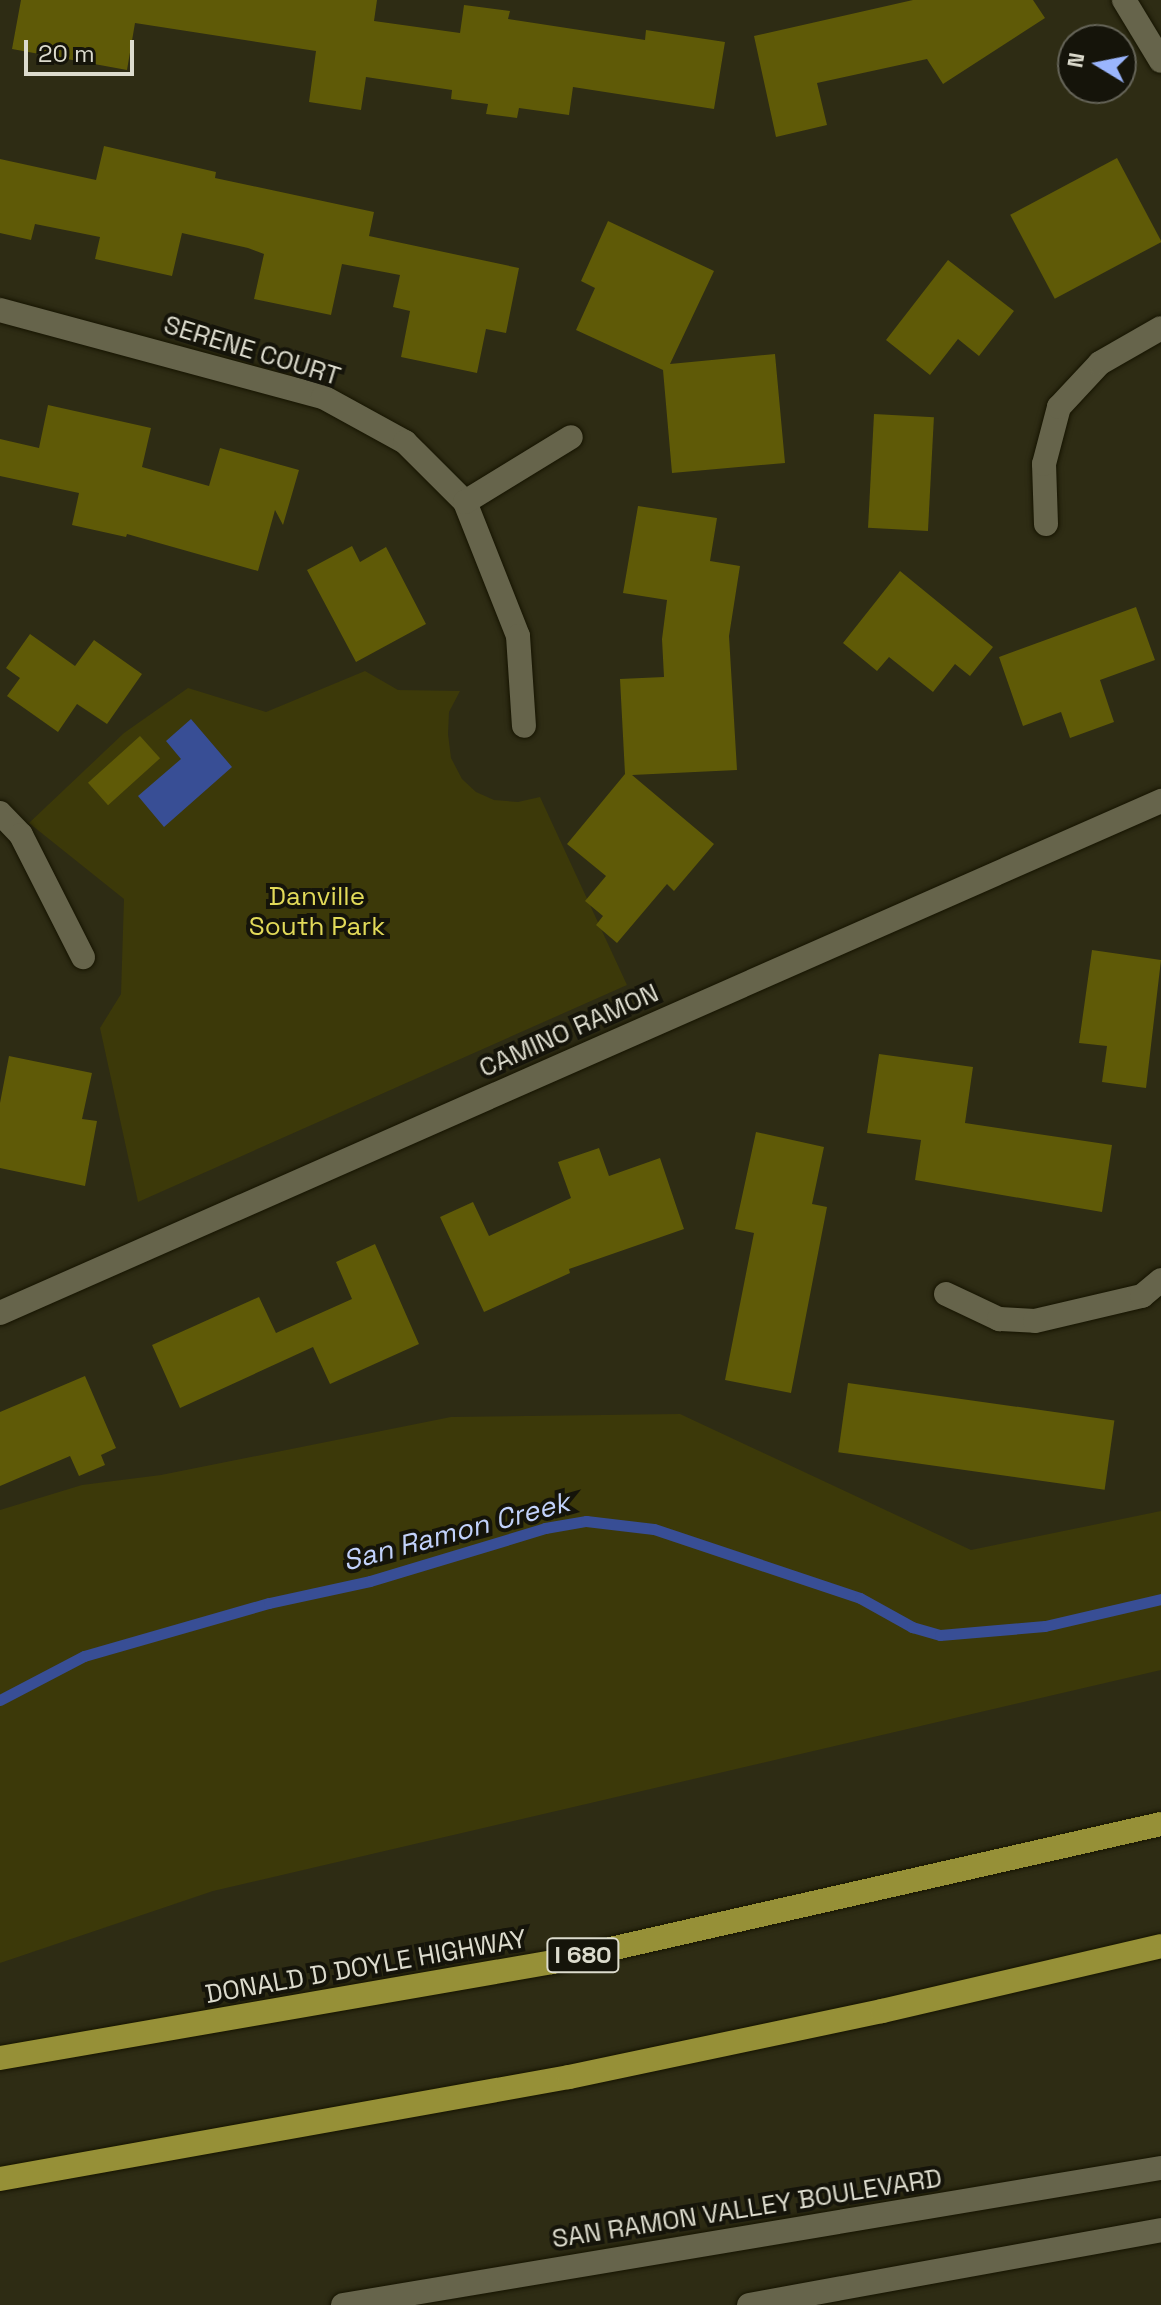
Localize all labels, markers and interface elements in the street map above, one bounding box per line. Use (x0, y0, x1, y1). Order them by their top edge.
scale bar (28, 24, 138, 74)
north arrow (1057, 24, 1137, 104)
text: 20 m (38, 38, 95, 69)
text: N (1060, 50, 1090, 70)
street label: SERENE COURT (160, 309, 344, 393)
park label: Danville South Park (249, 881, 385, 942)
street label: CAMINO RAMON (474, 977, 664, 1085)
water label: San Ramon Creek (339, 1485, 573, 1577)
street label: DONALD D DOYLE HIGHWAY (203, 1923, 529, 2011)
road number: I 680 (545, 1935, 621, 1975)
street label: SAN RAMON VALLEY BOULEVARD (550, 2163, 944, 2255)

